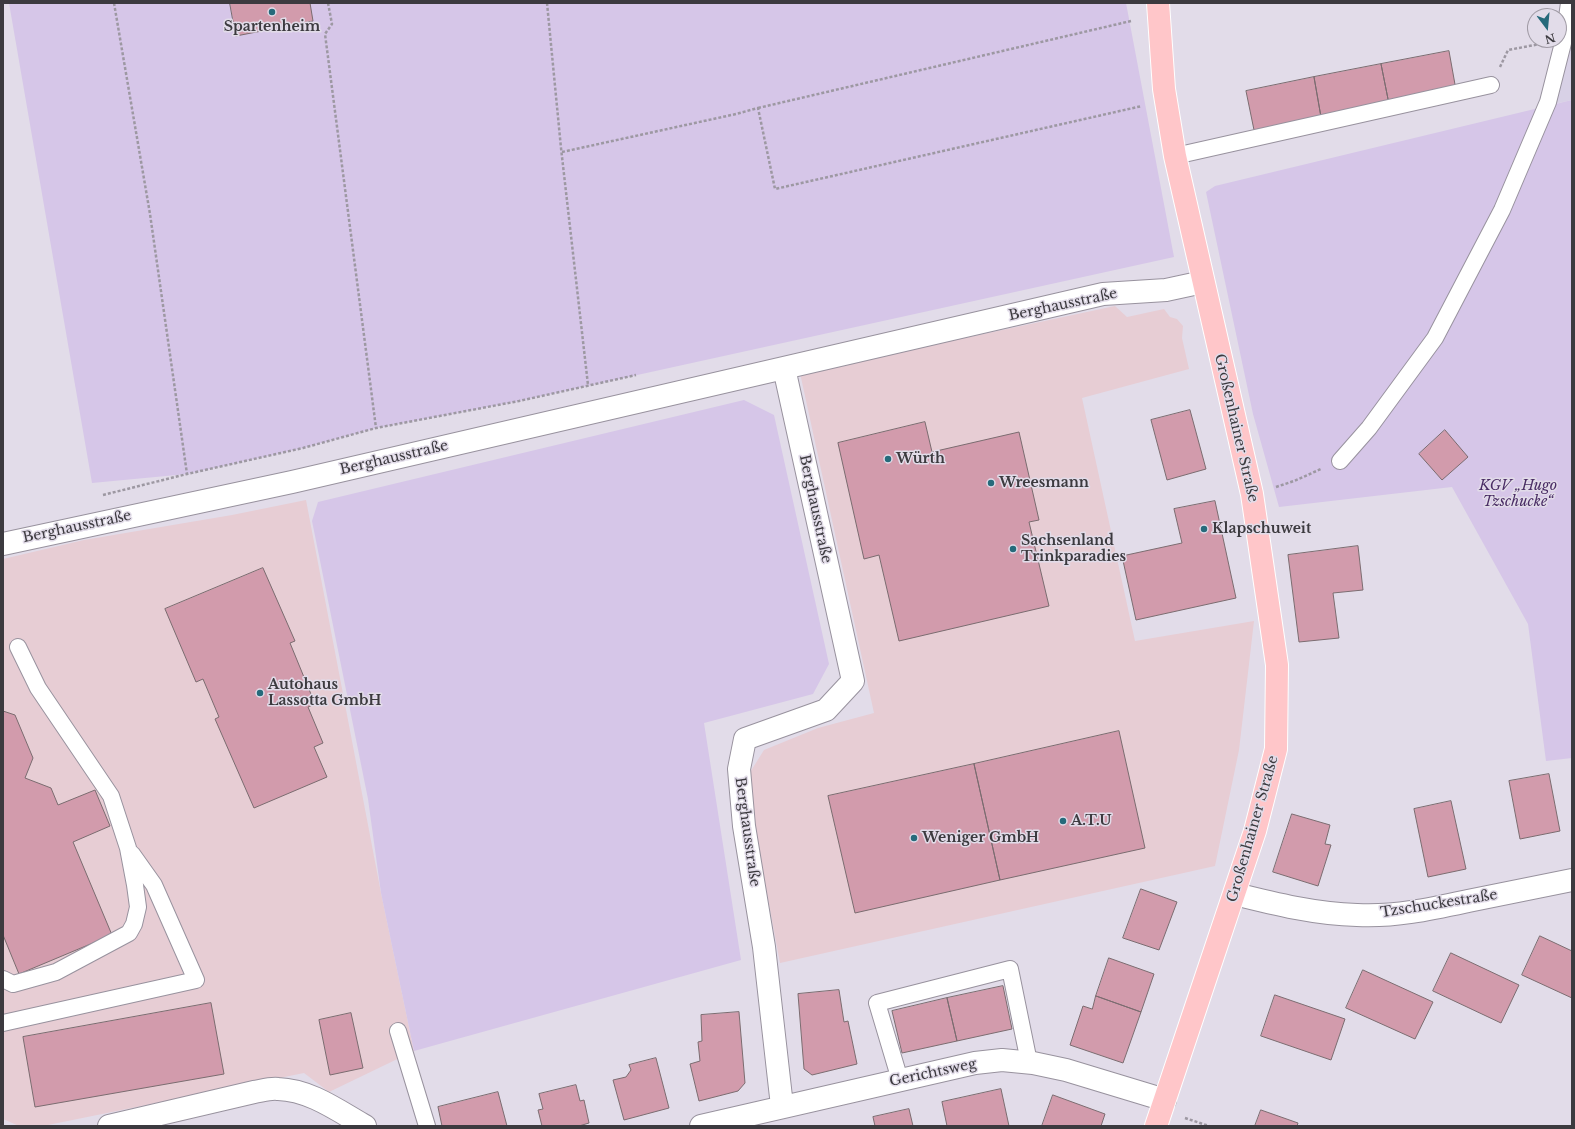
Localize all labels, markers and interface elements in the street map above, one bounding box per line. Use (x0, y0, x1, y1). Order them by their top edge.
marker: Spartenheim (267, 7, 277, 17)
north arrow (1527, 8, 1567, 48)
place label: Spartenheim (224, 19, 320, 35)
text: N (1543, 30, 1557, 47)
street label: Berghausstraße (1007, 285, 1119, 325)
street label: Großenhainer Straße (1211, 352, 1261, 504)
street label: Berghausstraße (338, 437, 450, 479)
place label: Würth (896, 451, 945, 467)
street label: Berghausstraße (795, 453, 835, 565)
marker: Würth (883, 454, 893, 464)
place label: Wreesmann (999, 475, 1089, 491)
marker: Wreesmann (986, 478, 996, 488)
park label: KGV „Hugo Tzschucke“ (1479, 478, 1557, 510)
street label: Berghausstraße (21, 507, 133, 547)
place label: Klapschuweit (1212, 521, 1311, 537)
marker: Klapschuweit (1199, 524, 1209, 534)
place label: Sachsenland Trinkparadies (1021, 533, 1126, 566)
marker: Sachsenland Trinkparadies (1008, 544, 1018, 554)
place label: Autohaus Lassotta GmbH (268, 677, 381, 710)
marker: Autohaus Lassotta GmbH (255, 688, 265, 698)
street label: Großenhainer Straße (1224, 754, 1282, 904)
street label: Berghausstraße (731, 776, 763, 888)
place label: A.T.U (1071, 813, 1111, 829)
marker: A.T.U (1058, 816, 1068, 826)
place label: Weniger GmbH (922, 830, 1039, 846)
marker: Weniger GmbH (909, 833, 919, 843)
street label: Tzschuckestraße (1379, 886, 1499, 922)
street label: Gerichtsweg (888, 1056, 978, 1090)

